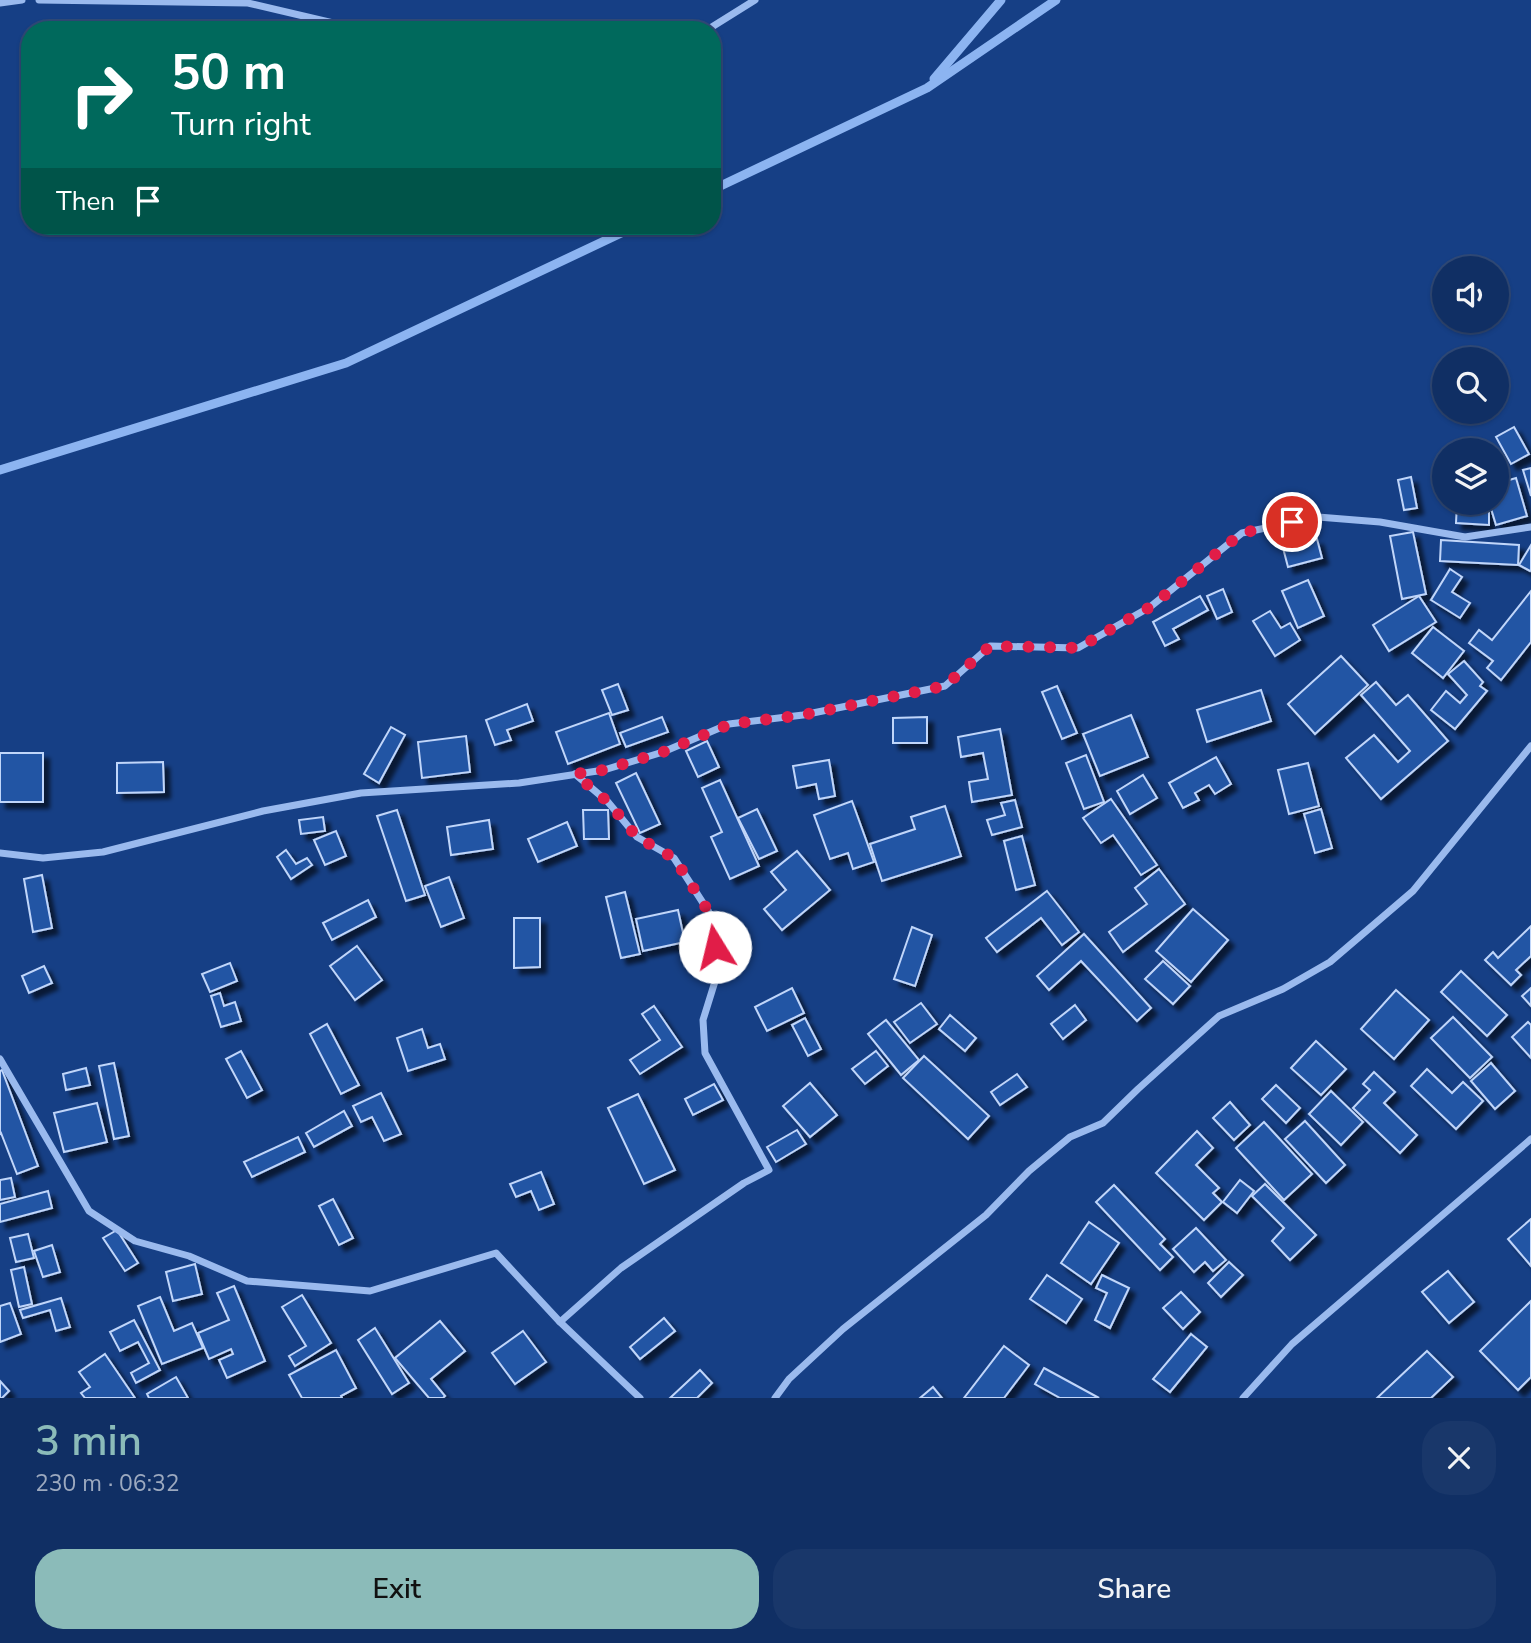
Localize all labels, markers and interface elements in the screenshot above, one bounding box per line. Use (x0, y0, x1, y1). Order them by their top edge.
text: 50 m (171, 39, 286, 106)
icon: right (56, 49, 147, 140)
text: Turn right (171, 103, 311, 146)
icon: arrive (129, 182, 167, 220)
text: Then (56, 184, 115, 219)
map controls (1432, 256, 1509, 515)
button: sound (1432, 256, 1509, 333)
button: search (1432, 347, 1509, 424)
button: layers (1432, 438, 1509, 515)
pin (1262, 492, 1322, 552)
icon: arrive (1273, 503, 1311, 541)
position arrow (678, 910, 752, 984)
text: 3 min (35, 1413, 142, 1470)
button: close (1422, 1421, 1496, 1495)
text: 230 m · 06:32 (35, 1468, 180, 1499)
button: Exit (35, 1549, 759, 1629)
button: Share (773, 1549, 1496, 1629)

